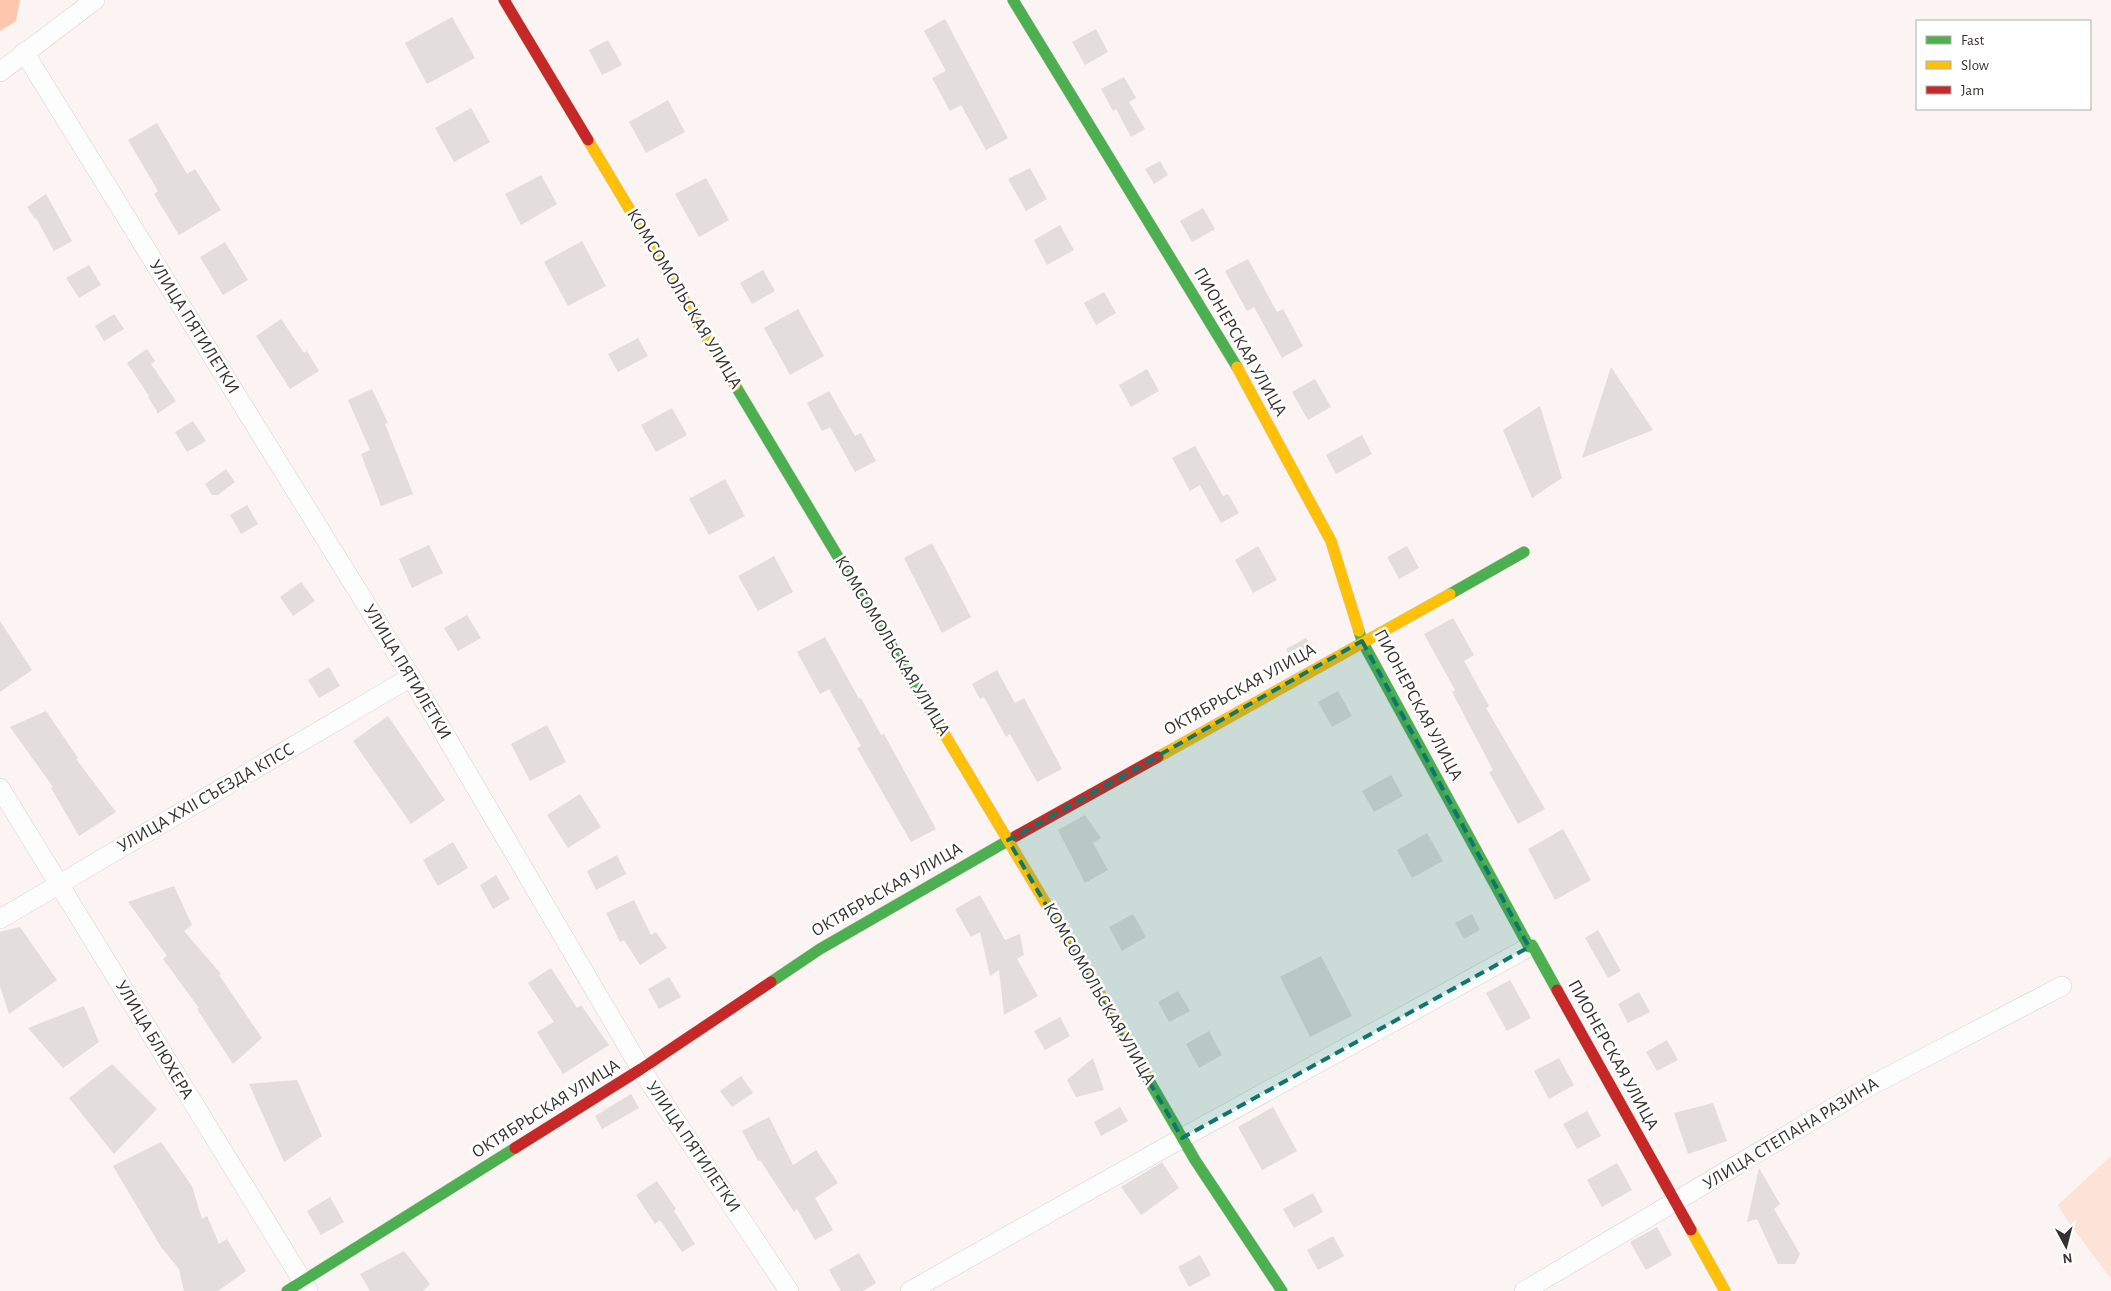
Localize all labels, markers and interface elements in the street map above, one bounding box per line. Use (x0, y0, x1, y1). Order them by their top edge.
legend (1916, 20, 2091, 110)
text: Fast (1961, 33, 1985, 48)
text: Slow (1961, 58, 1989, 73)
text: Jam (1961, 83, 1984, 98)
street label: КОМСОМОЛЬСКАЯ УЛИЦА (623, 206, 745, 392)
street label: УЛИЦА ПЯТИЛЕТКИ (146, 257, 242, 397)
street label: ПИОНЕРСКАЯ УЛИЦА (1190, 264, 1290, 420)
street label: КОМСОМОЛЬСКАЯ УЛИЦА (831, 553, 953, 739)
street label: УЛИЦА ПЯТИЛЕТКИ (360, 601, 454, 743)
street label: ПИОНЕРСКАЯ УЛИЦА (1370, 626, 1466, 784)
street label: ОКТЯБРЬСКАЯ УЛИЦА (1161, 641, 1319, 739)
street label: УЛИЦА XXII СЪЕЗДА КПСС (115, 740, 297, 856)
street label: ОКТЯБРЬСКАЯ УЛИЦА (809, 839, 966, 940)
street label: КОМСОМОЛЬСКАЯ УЛИЦА (1040, 900, 1159, 1088)
street label: ПИОНЕРСКАЯ УЛИЦА (1564, 977, 1662, 1133)
street label: УЛИЦА БЛЮХЕРА (112, 978, 197, 1103)
street label: ОКТЯБРЬСКАЯ УЛИЦА (469, 1056, 624, 1162)
street label: УЛИЦА СТЕПАНА РАЗИНА (1700, 1074, 1882, 1193)
street label: УЛИЦА ПЯТИЛЕТКИ (642, 1078, 744, 1216)
north arrow (2041, 1221, 2091, 1271)
text: N (2062, 1250, 2073, 1265)

